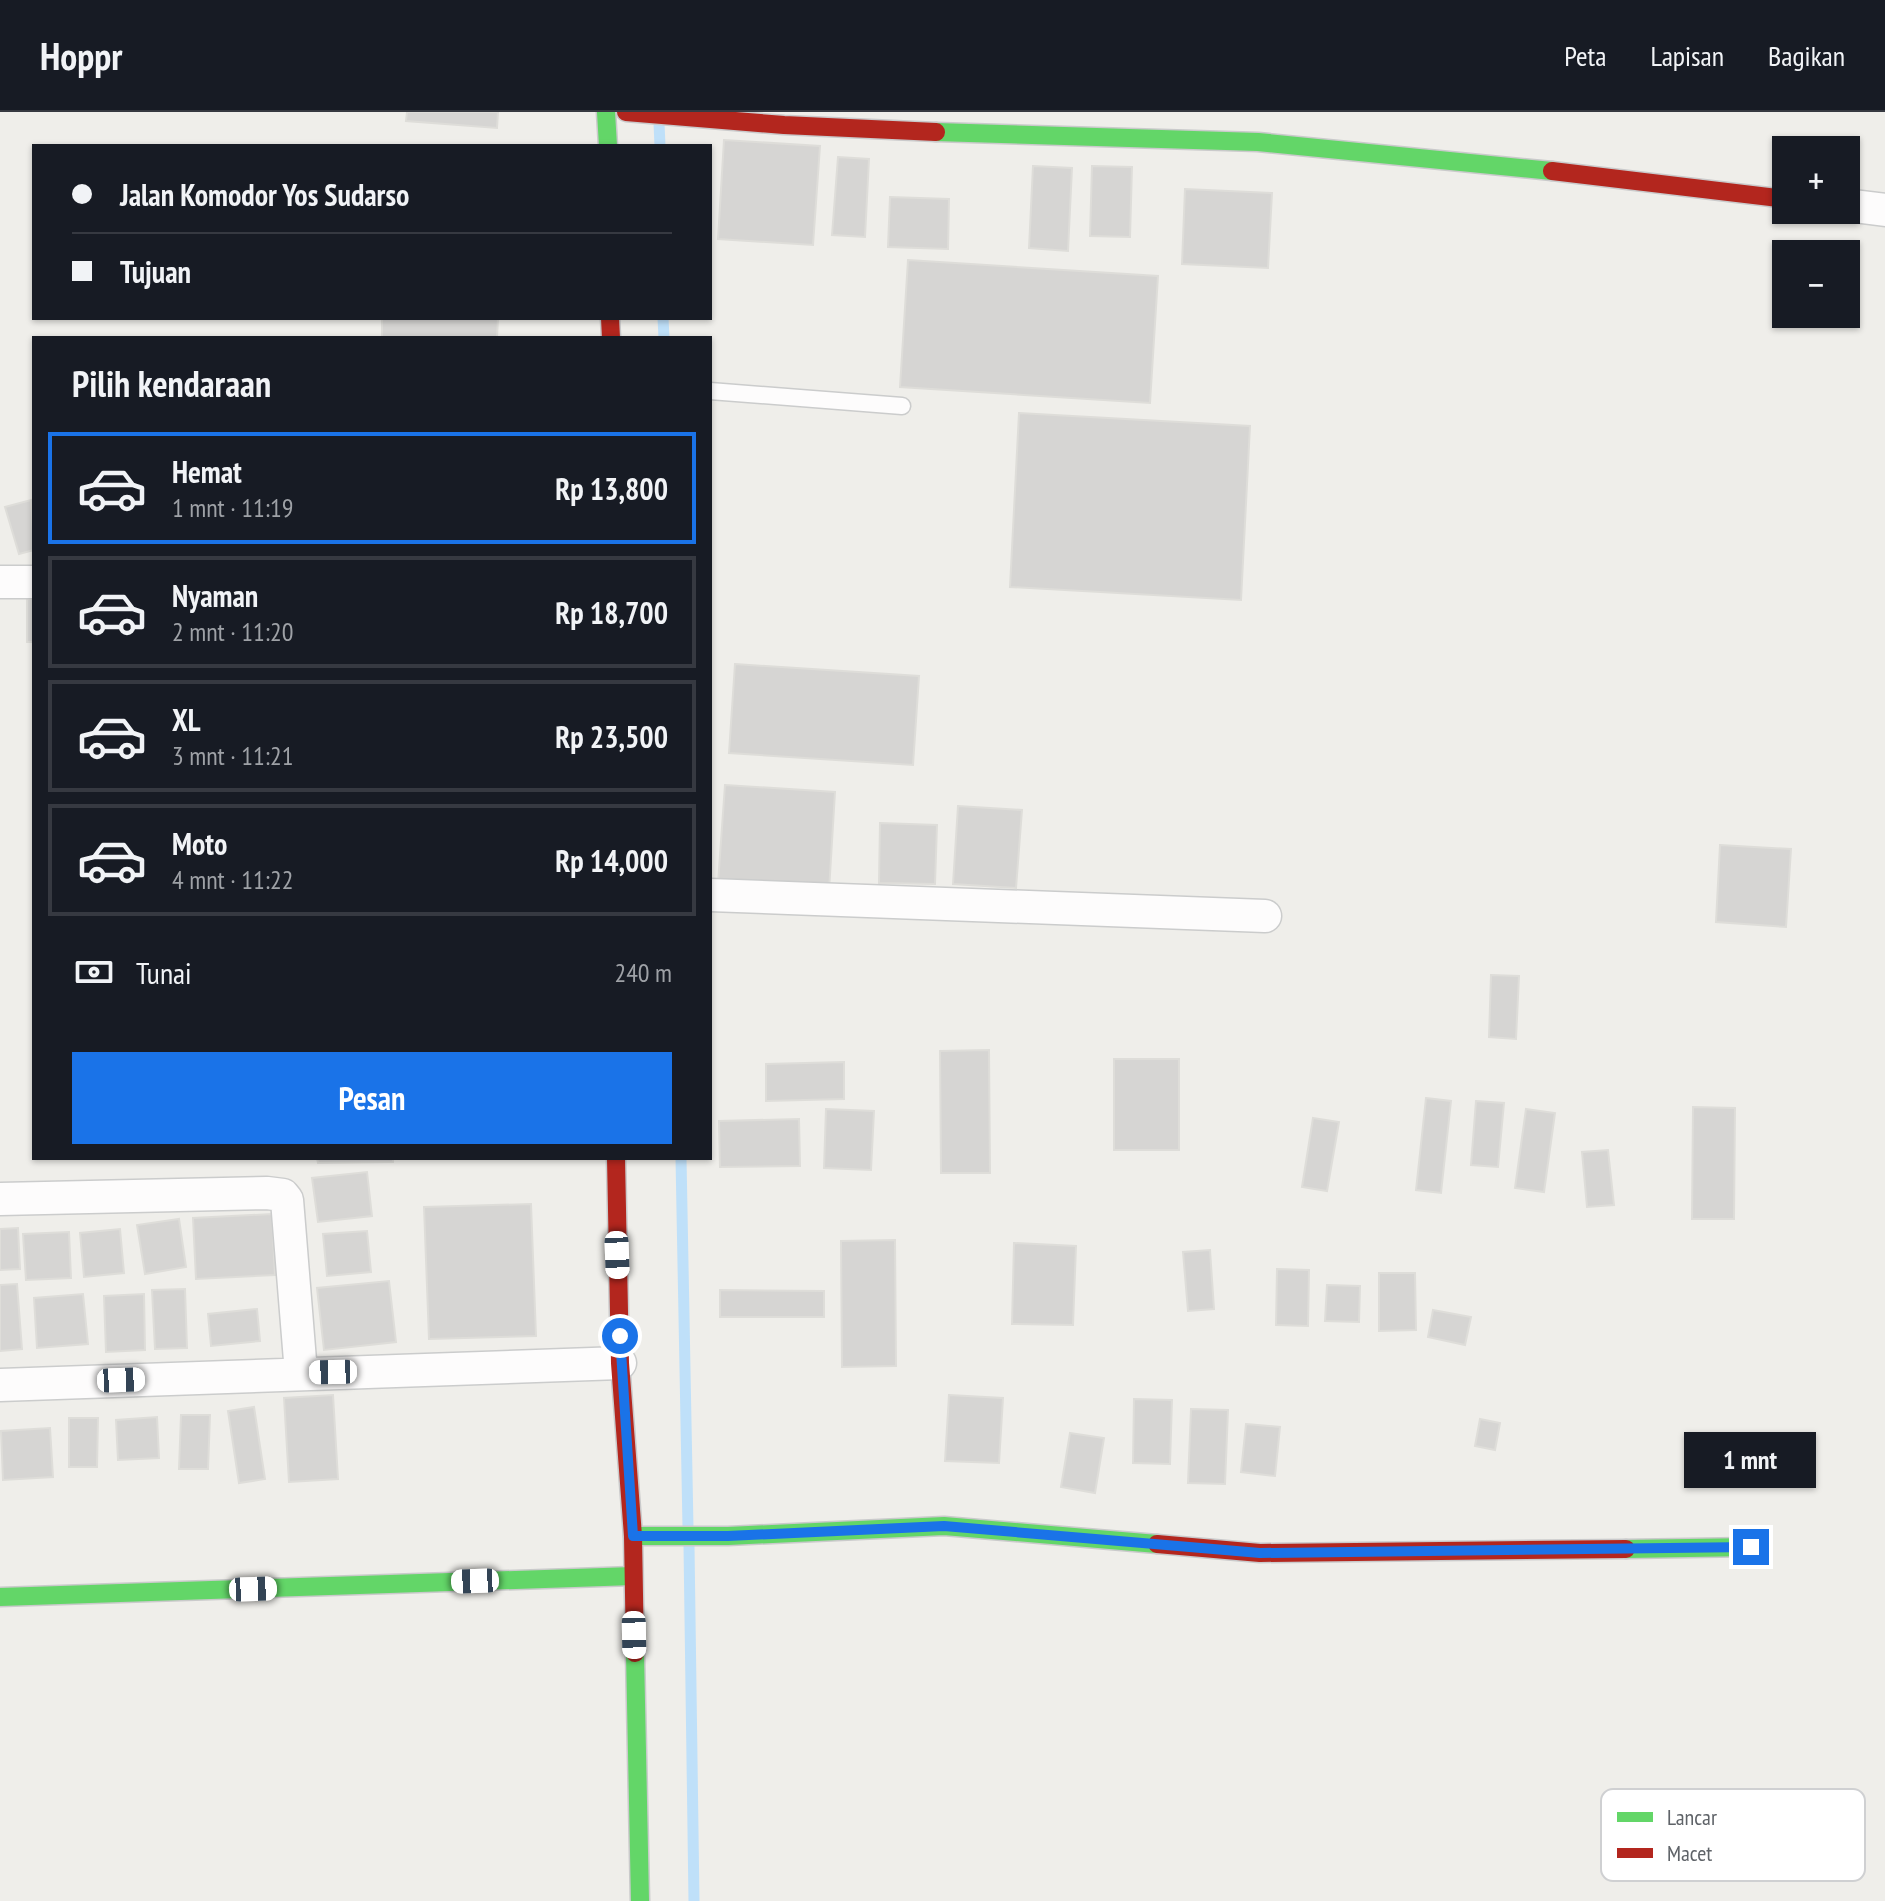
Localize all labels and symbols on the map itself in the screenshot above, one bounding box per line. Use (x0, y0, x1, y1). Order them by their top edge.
car (604, 1231, 630, 1279)
route start (602, 1318, 638, 1354)
car (309, 1360, 357, 1384)
car (97, 1367, 145, 1393)
callout: 1 mnt (1685, 1431, 1817, 1487)
route end (1733, 1529, 1769, 1565)
car (451, 1568, 499, 1594)
car (229, 1576, 277, 1602)
car (622, 1611, 646, 1659)
legend (1601, 1789, 1865, 1881)
text: Lancar (1667, 1803, 1717, 1831)
text: Macet (1667, 1839, 1712, 1867)

